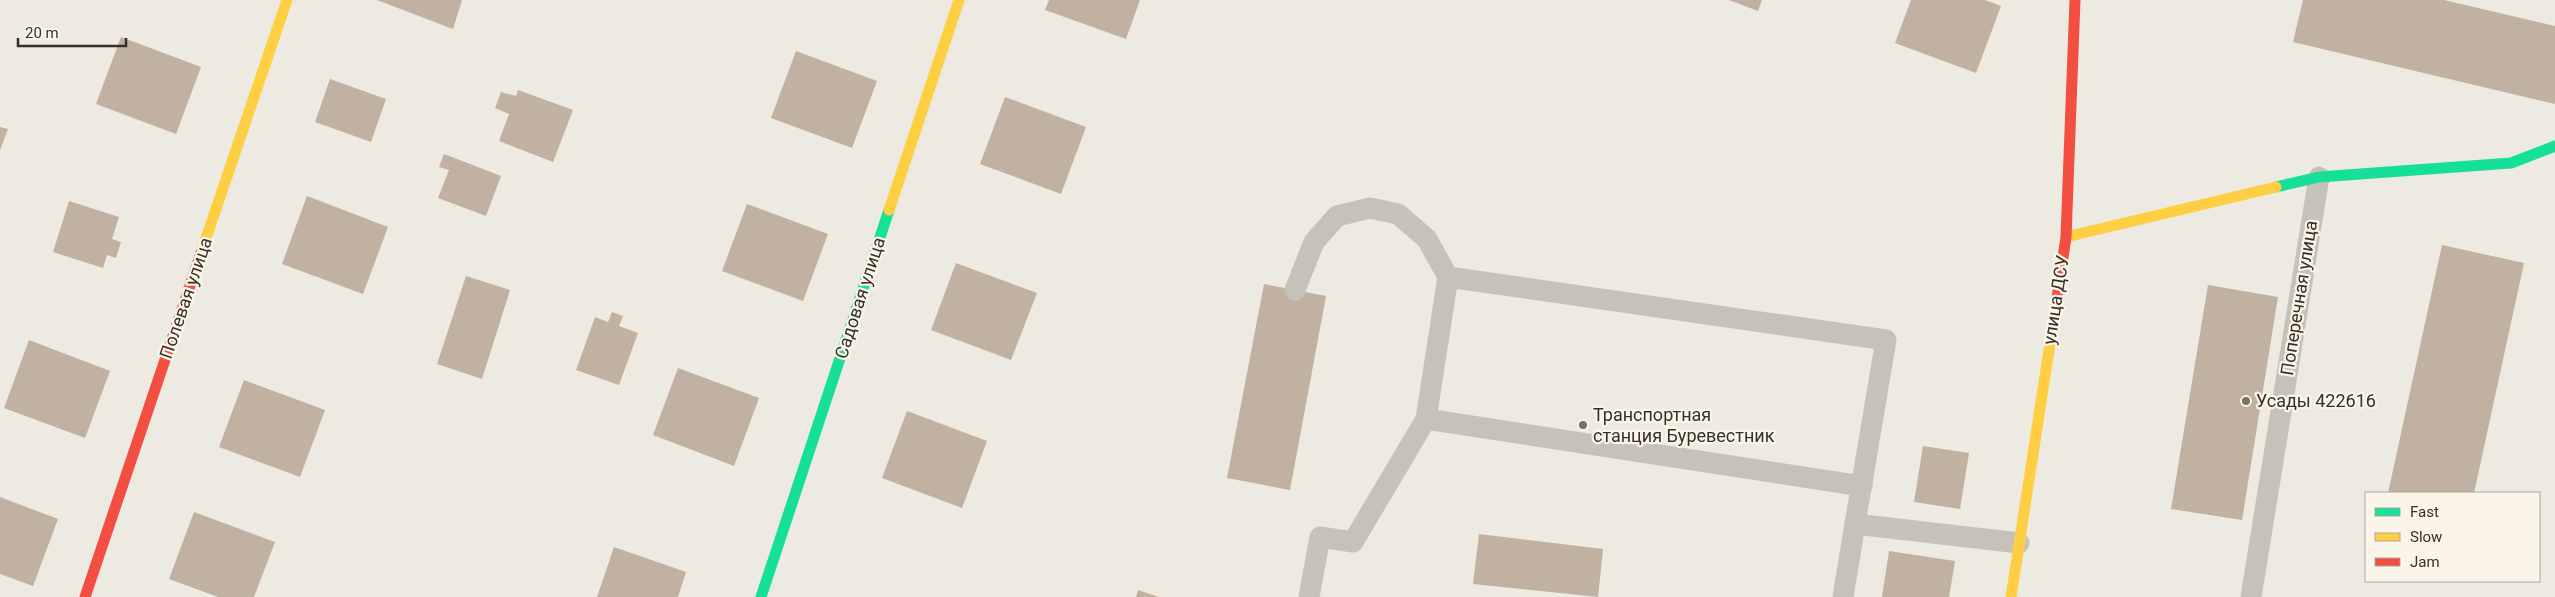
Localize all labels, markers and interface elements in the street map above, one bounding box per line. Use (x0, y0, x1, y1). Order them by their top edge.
scale bar (18, 15, 125, 47)
text: 20 m (25, 24, 59, 42)
street label: Поперечная улица (2276, 219, 2321, 377)
street label: Полевая улица (155, 234, 216, 361)
street label: Садовая улица (830, 234, 889, 361)
street label: улица ДСУ (2038, 254, 2073, 346)
place label: Усады 422616 (2256, 390, 2376, 411)
marker: Усады 422616 (2240, 395, 2252, 407)
place label: Транспортная станция Буревестник (1593, 404, 1775, 446)
marker: Транспортная станция Буревестник (1577, 419, 1589, 431)
legend (2365, 492, 2540, 582)
text: Fast (2410, 503, 2439, 521)
text: Slow (2410, 528, 2442, 546)
text: Jam (2410, 553, 2440, 571)

